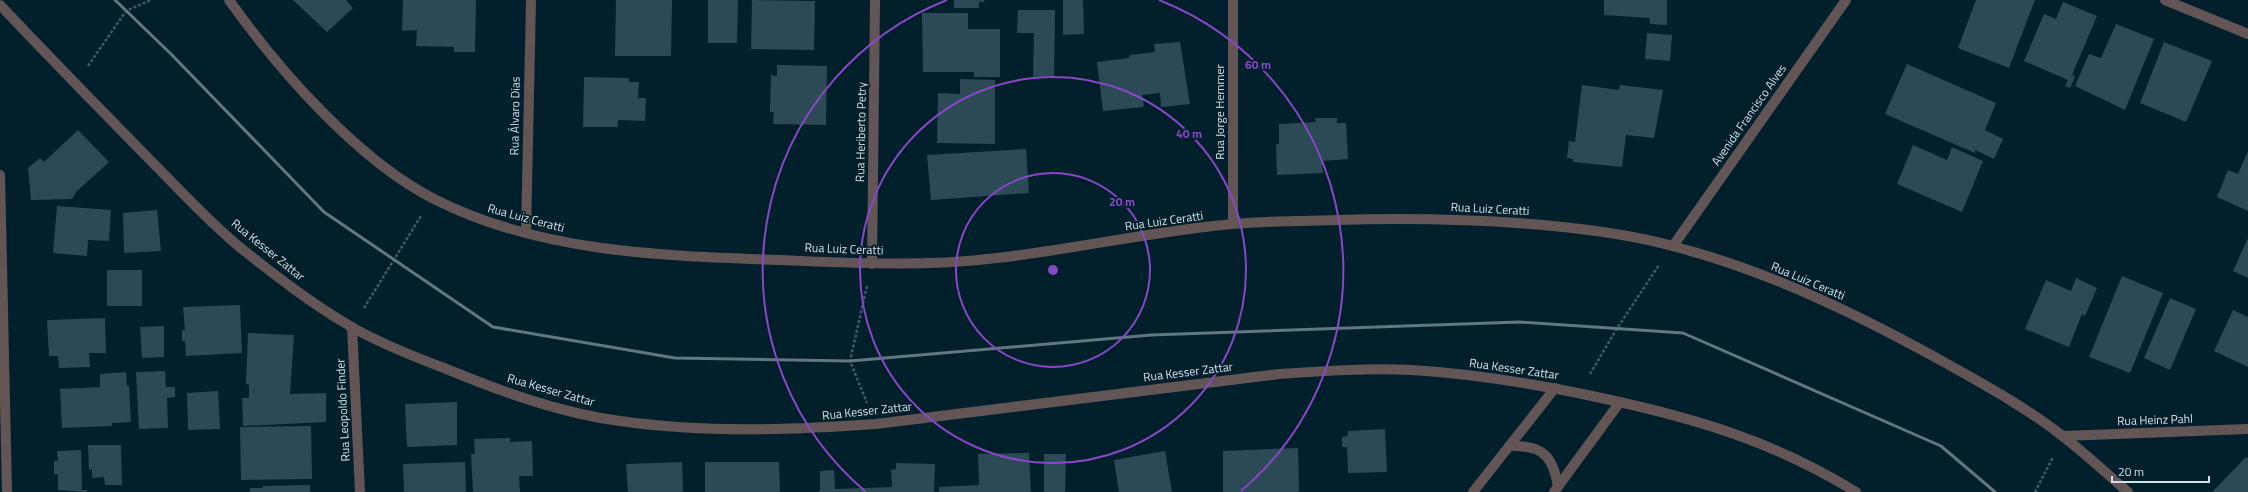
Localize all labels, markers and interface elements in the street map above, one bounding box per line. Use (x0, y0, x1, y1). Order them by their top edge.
text: 60 m (1245, 55, 1271, 74)
street label: Avenida Francisco Alves (1706, 60, 1791, 169)
street label: Rua Jorge Hemmer (1210, 64, 1229, 160)
street label: Rua Álvaro Dias (504, 76, 525, 156)
street label: Rua Heriberto Petry (850, 82, 871, 182)
text: 40 m (1176, 124, 1202, 143)
text: 20 m (1109, 192, 1135, 211)
street label: Rua Luiz Ceratti (1450, 197, 1530, 220)
street label: Rua Luiz Ceratti (486, 198, 567, 237)
street label: Rua Luiz Ceratti (1124, 206, 1204, 235)
street label: Rua Kesser Zattar (227, 214, 309, 285)
street label: Rua Luiz Ceratti (804, 238, 884, 259)
street label: Rua Luiz Ceratti (1768, 256, 1848, 305)
centre of rings (1046, 263, 1060, 277)
street label: Rua Kesser Zattar (1468, 353, 1560, 384)
street label: Rua Kesser Zattar (1142, 357, 1234, 386)
street label: Rua Leopoldo Finder (330, 358, 355, 462)
street label: Rua Kesser Zattar (505, 368, 597, 411)
street label: Rua Kesser Zattar (821, 396, 913, 425)
street label: Rua Heinz Pahl (2117, 409, 2193, 430)
scale bar (2112, 458, 2209, 484)
text: 20 m (2118, 462, 2144, 481)

